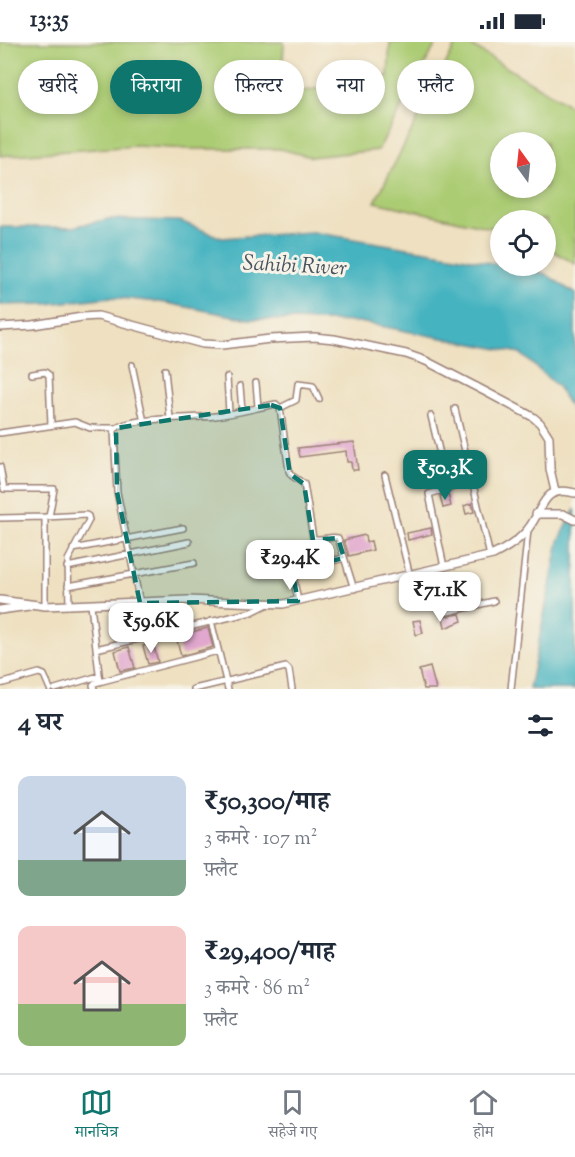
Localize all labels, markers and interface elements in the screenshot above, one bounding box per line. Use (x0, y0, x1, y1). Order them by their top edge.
text: 13:35 (30, 5, 69, 37)
chip: खरीदें (18, 60, 98, 114)
chip: किराया (110, 60, 202, 114)
chip: फ़िल्टर (214, 60, 304, 114)
chip: नया (316, 60, 385, 114)
chip: फ़्लैट (397, 60, 474, 114)
north arrow (490, 132, 556, 198)
map controls (490, 132, 556, 276)
button: locate (490, 210, 556, 276)
water label: Sahibi River (242, 248, 348, 286)
pin: ₹50.3K (396, 450, 494, 501)
text: ₹50.3K (417, 455, 473, 484)
pin: ₹29.4K (241, 540, 339, 591)
text: ₹29.4K (260, 545, 320, 574)
pin: ₹71.1K (391, 572, 489, 623)
text: ₹71.1K (413, 577, 467, 606)
pin: ₹59.6K (102, 603, 200, 654)
text: ₹59.6K (123, 608, 179, 637)
text: 4 घर (18, 705, 62, 742)
icon: filters (524, 709, 557, 742)
text: ₹50,300/माह (204, 784, 330, 821)
icon: home (66, 800, 138, 872)
text: 3 कमरे · 107 m² (204, 825, 317, 854)
text: फ़्लैट (204, 857, 237, 886)
text: ₹29,400/माह (204, 934, 335, 971)
icon: home (66, 950, 138, 1022)
text: 3 कमरे · 86 m² (204, 975, 310, 1004)
text: फ़्लैट (204, 1007, 237, 1036)
tab: मानचित्र (75, 1086, 118, 1147)
tab: सहेजे गए (268, 1086, 317, 1147)
tab: होम (467, 1086, 500, 1147)

